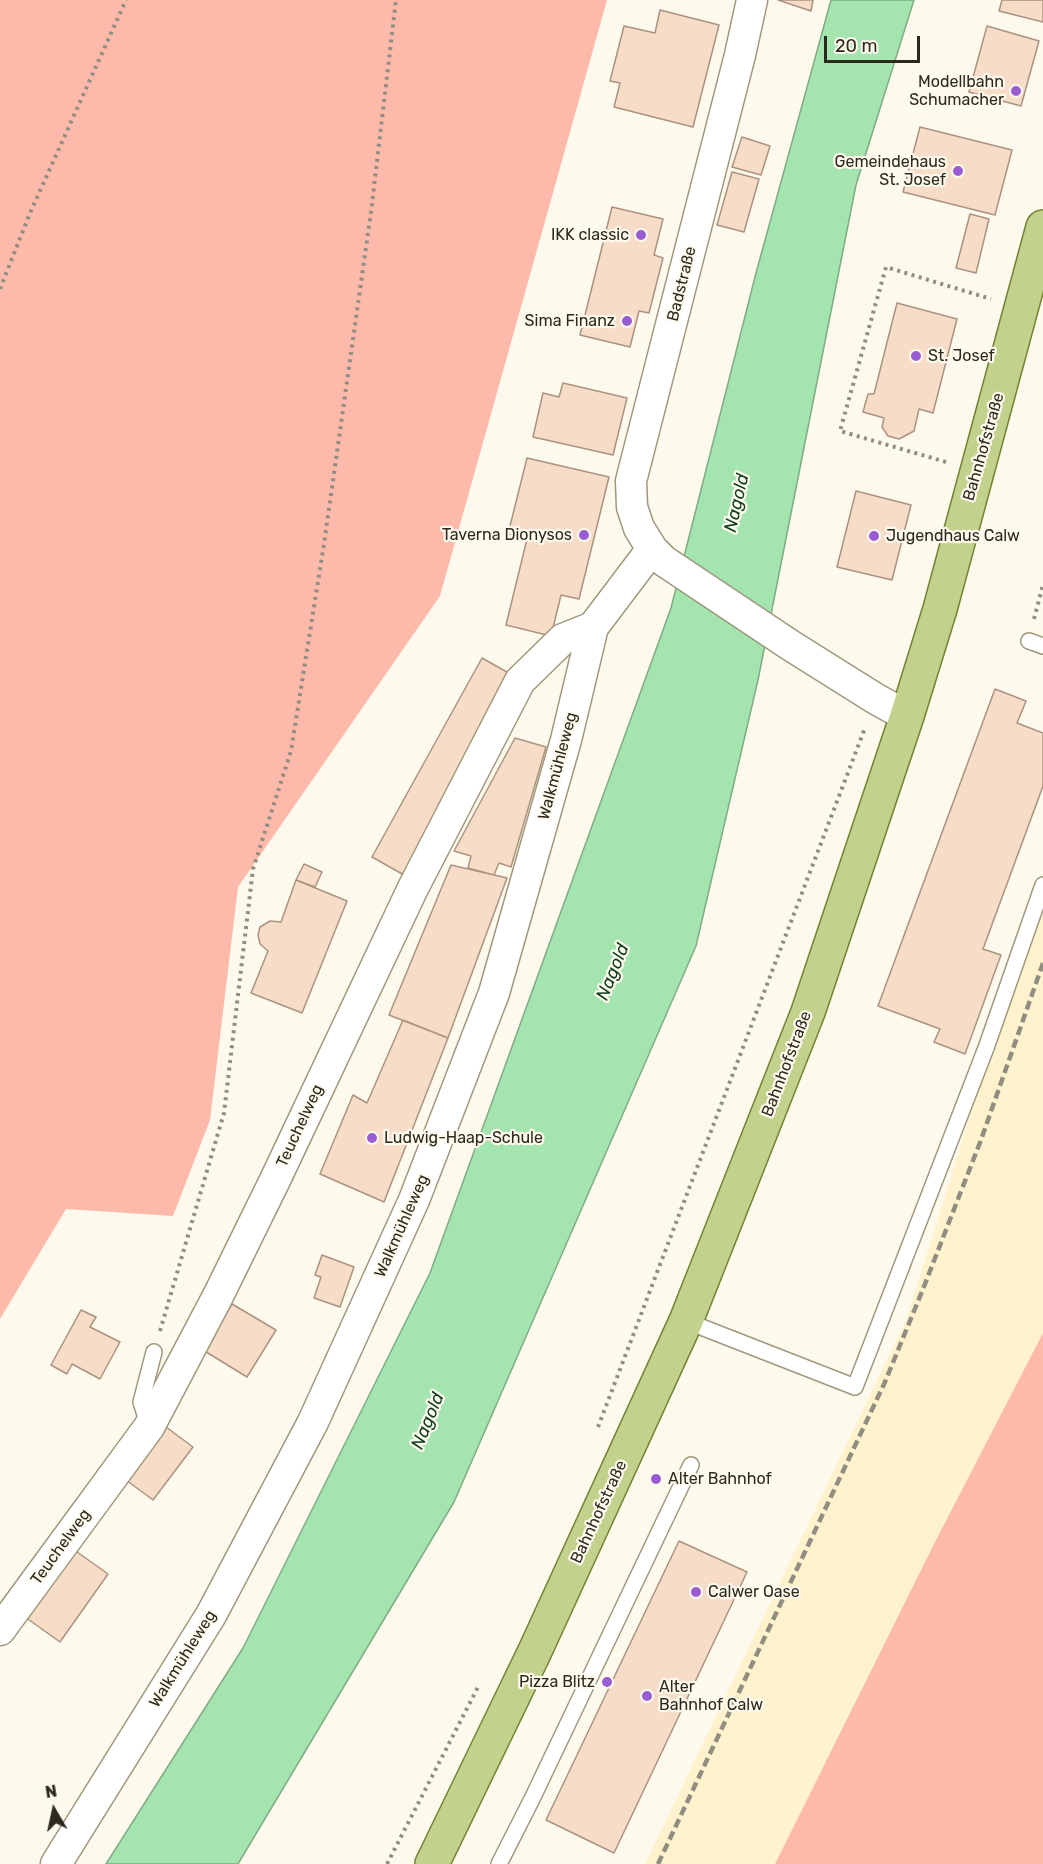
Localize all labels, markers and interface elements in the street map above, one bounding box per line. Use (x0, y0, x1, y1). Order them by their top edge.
scale bar (827, 24, 923, 62)
text: 20 m (835, 35, 877, 57)
place label: Modellbahn Schumacher (909, 72, 1004, 110)
marker: Modellbahn Schumacher (1009, 84, 1023, 98)
place label: Gemeindehaus St. Josef (835, 152, 946, 190)
marker: Gemeindehaus St. Josef (951, 164, 965, 178)
place label: IKK classic (551, 225, 629, 245)
marker: IKK classic (634, 228, 648, 242)
street label: Badstraße (663, 245, 701, 323)
place label: Sima Finanz (525, 311, 615, 331)
marker: Sima Finanz (620, 314, 634, 328)
place label: St. Josef (928, 346, 995, 366)
marker: St. Josef (909, 349, 923, 363)
street label: Bahnhofstraße (959, 391, 1009, 503)
water label: Nagold (720, 472, 754, 534)
place label: Taverna Dionysos (442, 525, 572, 545)
place label: Jugendhaus Calw (886, 526, 1020, 546)
marker: Taverna Dionysos (577, 528, 591, 542)
marker: Jugendhaus Calw (867, 529, 881, 543)
street label: Walkmühleweg (534, 710, 582, 822)
water label: Nagold (592, 941, 634, 1003)
street label: Bahnhofstraße (758, 1009, 816, 1119)
street label: Teuchelweg (273, 1082, 327, 1170)
place label: Ludwig-Haap-Schule (384, 1128, 543, 1148)
marker: Ludwig-Haap-Schule (365, 1131, 379, 1145)
street label: Walkmühleweg (371, 1171, 433, 1281)
water label: Nagold (407, 1390, 449, 1452)
street label: Bahnhofstraße (567, 1457, 631, 1567)
place label: Alter Bahnhof (668, 1469, 772, 1489)
marker: Alter Bahnhof (649, 1472, 663, 1486)
street label: Teuchelweg (27, 1505, 95, 1589)
place label: Calwer Oase (708, 1582, 800, 1602)
marker: Calwer Oase (689, 1585, 703, 1599)
street label: Walkmühleweg (146, 1607, 220, 1711)
place label: Pizza Blitz (519, 1672, 595, 1692)
marker: Pizza Blitz (600, 1675, 614, 1689)
place label: Alter Bahnhof Calw (659, 1677, 763, 1715)
marker: Alter Bahnhof Calw (640, 1689, 654, 1703)
north arrow (24, 1780, 84, 1840)
text: N (44, 1781, 58, 1802)

